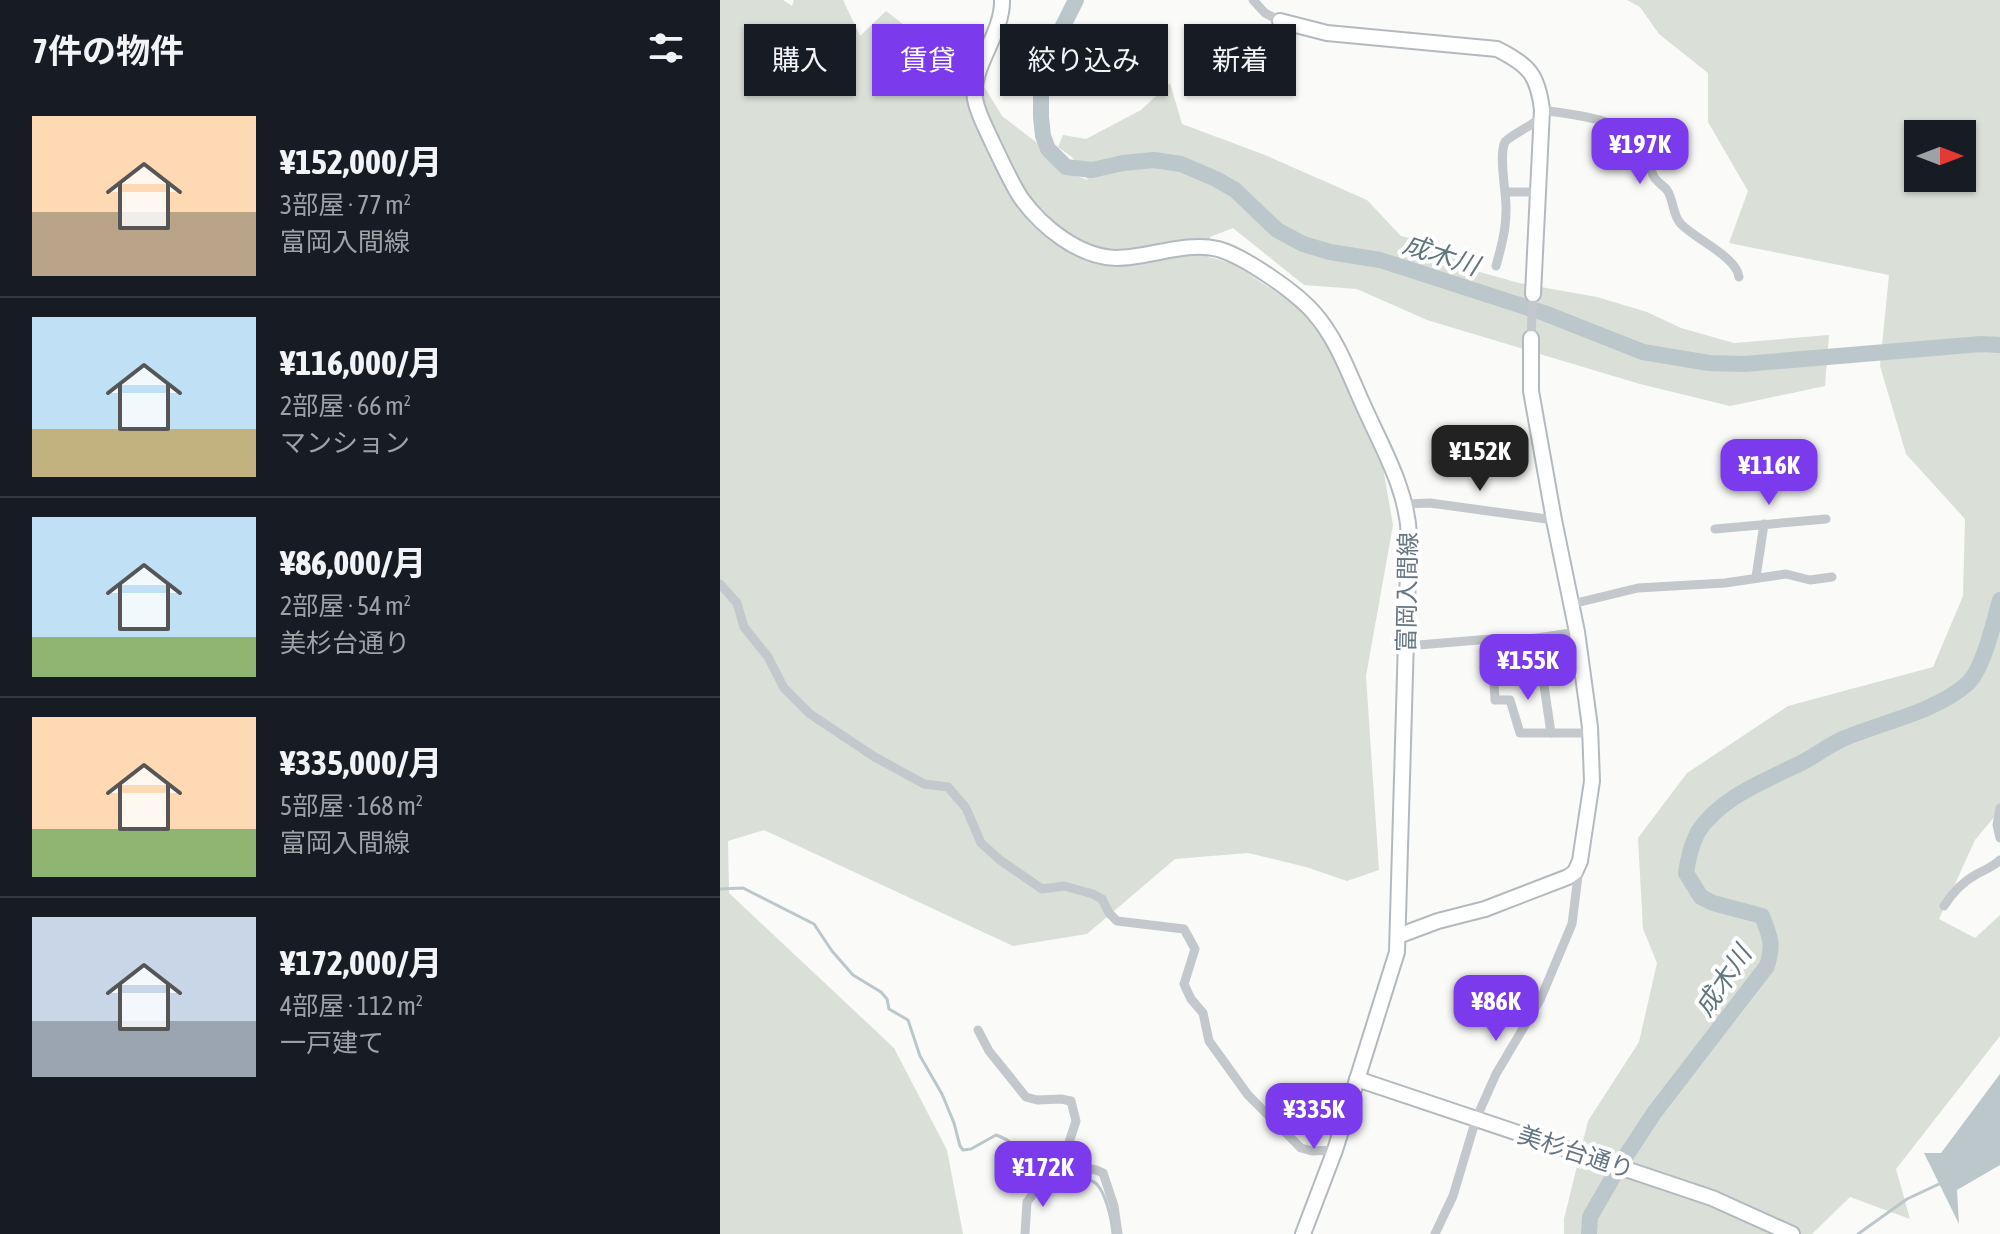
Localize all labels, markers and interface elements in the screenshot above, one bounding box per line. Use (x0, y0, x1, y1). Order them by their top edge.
chip: 購入 (744, 24, 856, 96)
chip: 賃貸 (872, 24, 984, 96)
chip: 絞り込み (1000, 24, 1168, 96)
chip: 新着 (1184, 24, 1296, 96)
icon: filters (644, 26, 688, 70)
text: 7件の物件 (32, 31, 184, 70)
pin: ¥197K (1584, 118, 1696, 186)
north arrow (1904, 120, 1976, 192)
map controls (1904, 120, 1976, 192)
text: ¥197K (1610, 129, 1670, 159)
text: ¥152,000/月 (280, 142, 443, 181)
icon: home (96, 148, 192, 244)
text: 3部屋 · 77 m² (280, 190, 411, 220)
text: 富岡入間線 (280, 227, 410, 257)
water label: 成木川 (1399, 229, 1486, 282)
text: ¥116,000/月 (280, 343, 443, 382)
icon: home (96, 349, 192, 445)
text: 2部屋 · 66 m² (280, 391, 411, 421)
pin: ¥152K (1424, 425, 1536, 493)
text: マンション (280, 428, 410, 458)
text: ¥152K (1450, 436, 1510, 466)
pin: ¥116K (1713, 439, 1825, 507)
text: ¥116K (1739, 450, 1799, 480)
street label: 富岡入間線 (1392, 532, 1422, 652)
text: ¥86,000/月 (280, 543, 427, 582)
icon: home (96, 549, 192, 645)
text: 2部屋 · 54 m² (280, 591, 411, 621)
text: 美杉台通り (280, 628, 410, 658)
pin: ¥155K (1472, 634, 1584, 702)
text: ¥155K (1498, 645, 1558, 675)
text: ¥335,000/月 (280, 743, 443, 782)
icon: home (96, 749, 192, 845)
text: 5部屋 · 168 m² (280, 791, 423, 821)
text: 富岡入間線 (280, 828, 410, 858)
water label: 成木川 (1689, 938, 1759, 1022)
text: ¥172,000/月 (280, 943, 443, 982)
icon: home (96, 949, 192, 1045)
pin: ¥86K (1449, 975, 1543, 1043)
text: ¥86K (1472, 986, 1520, 1016)
text: 4部屋 · 112 m² (280, 991, 423, 1021)
text: 一戸建て (280, 1028, 384, 1058)
pin: ¥335K (1258, 1083, 1370, 1151)
text: ¥335K (1284, 1094, 1344, 1124)
street label: 美杉台通り (1515, 1121, 1637, 1183)
pin: ¥172K (987, 1141, 1099, 1209)
text: ¥172K (1013, 1152, 1073, 1182)

